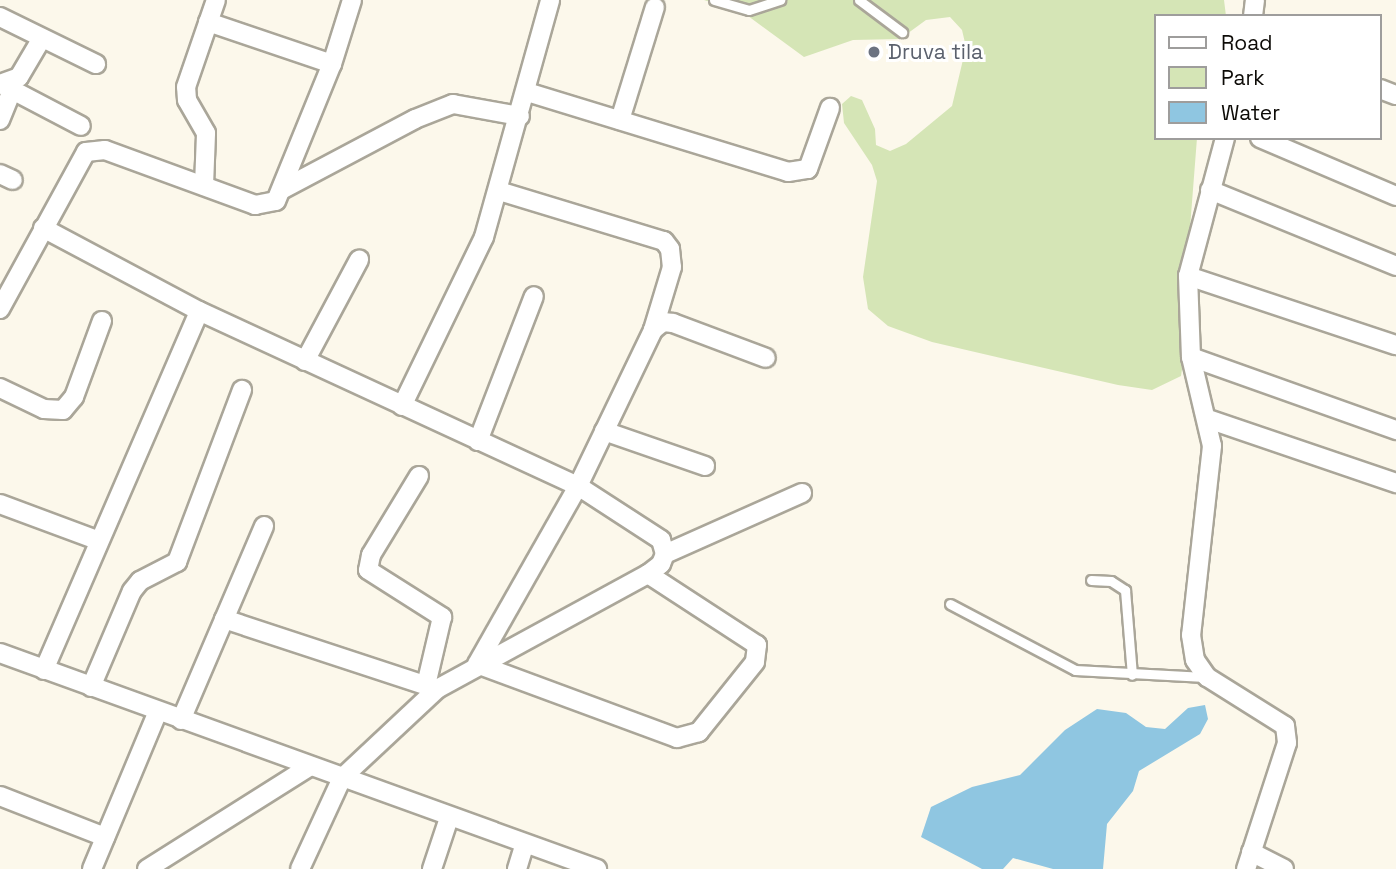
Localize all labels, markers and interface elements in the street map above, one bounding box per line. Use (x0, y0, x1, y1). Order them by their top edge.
legend (1154, 14, 1382, 140)
text: Road (1221, 29, 1273, 56)
place label: Druva tila (888, 39, 983, 65)
marker: Druva tila (866, 44, 882, 60)
text: Park (1221, 64, 1265, 91)
text: Water (1221, 99, 1280, 126)

